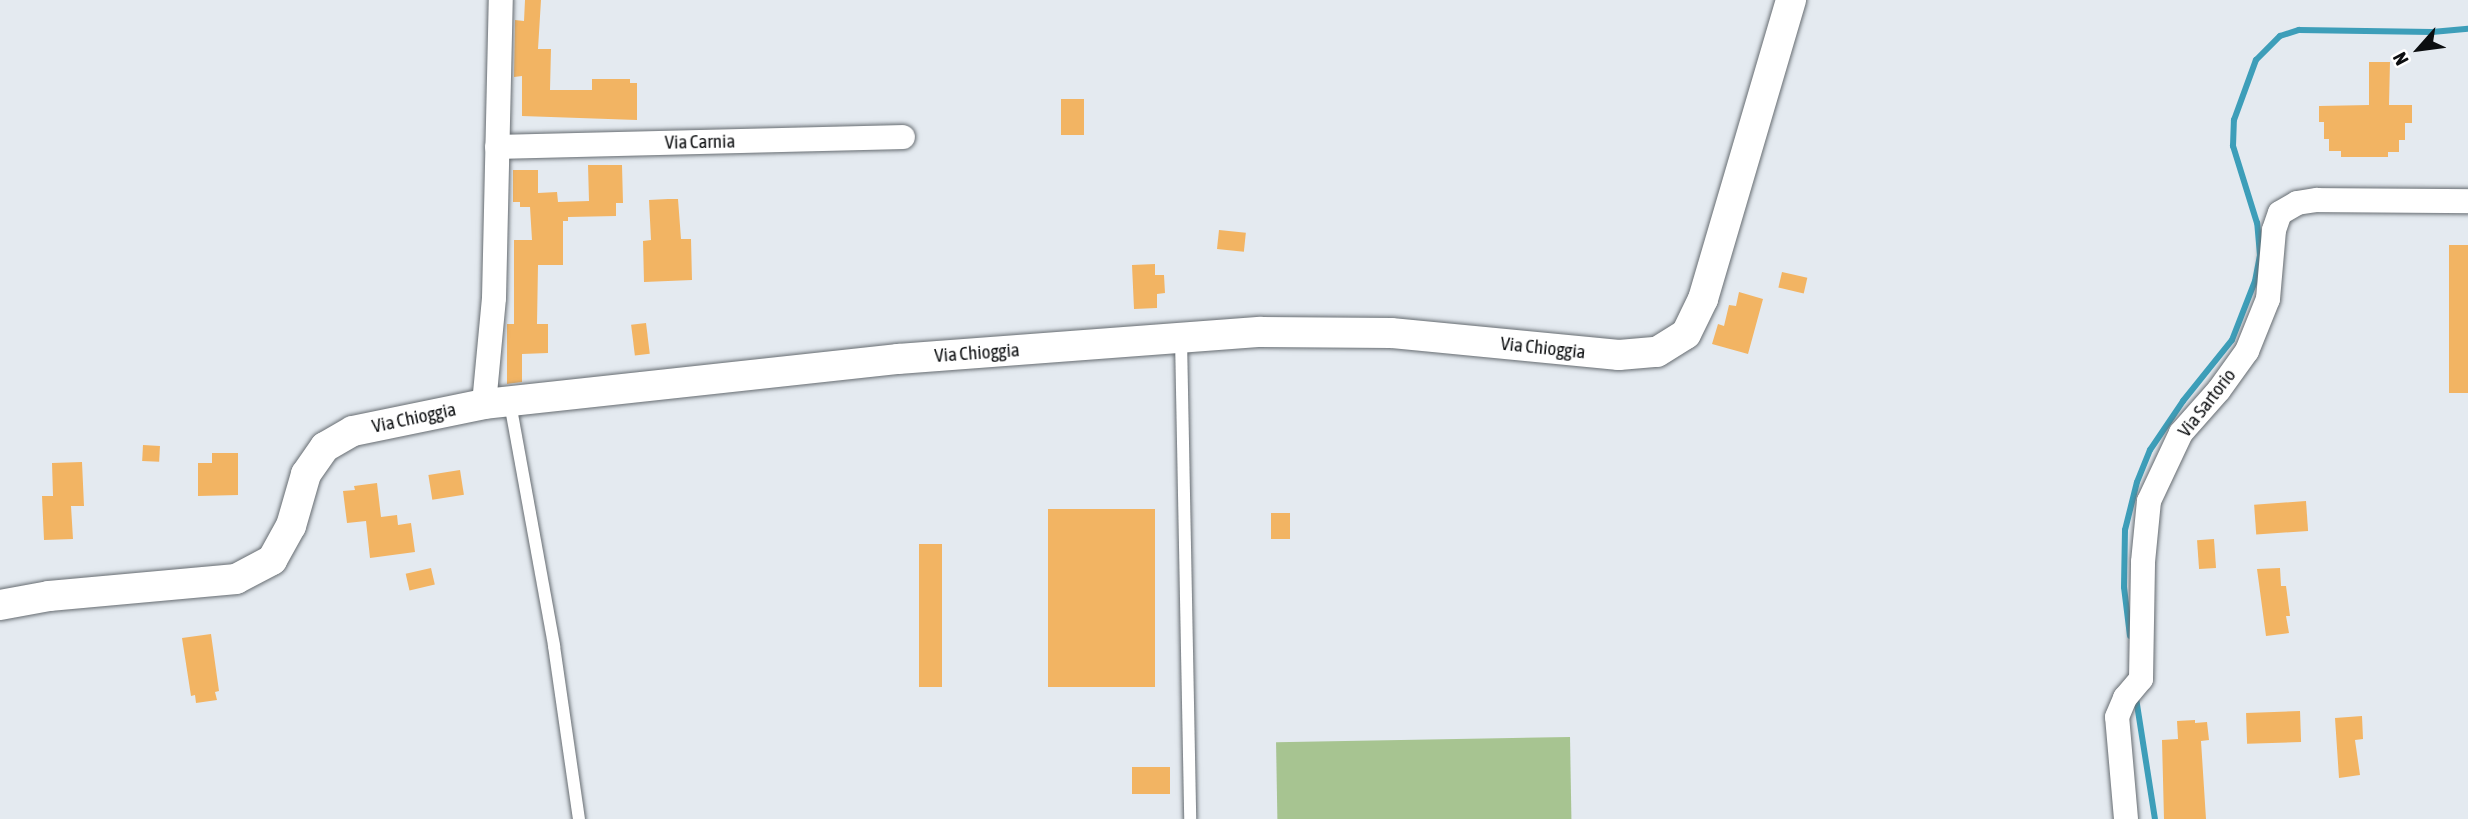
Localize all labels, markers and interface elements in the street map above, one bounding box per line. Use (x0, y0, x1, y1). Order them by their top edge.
north arrow (2384, 14, 2454, 84)
text: N (2388, 49, 2413, 69)
street label: Via Carnia (665, 130, 735, 154)
street label: Via Chioggia (1499, 332, 1587, 364)
street label: Via Chioggia (934, 339, 1020, 367)
street label: Via Sartorio (2173, 364, 2241, 442)
street label: Via Chioggia (370, 398, 458, 438)

